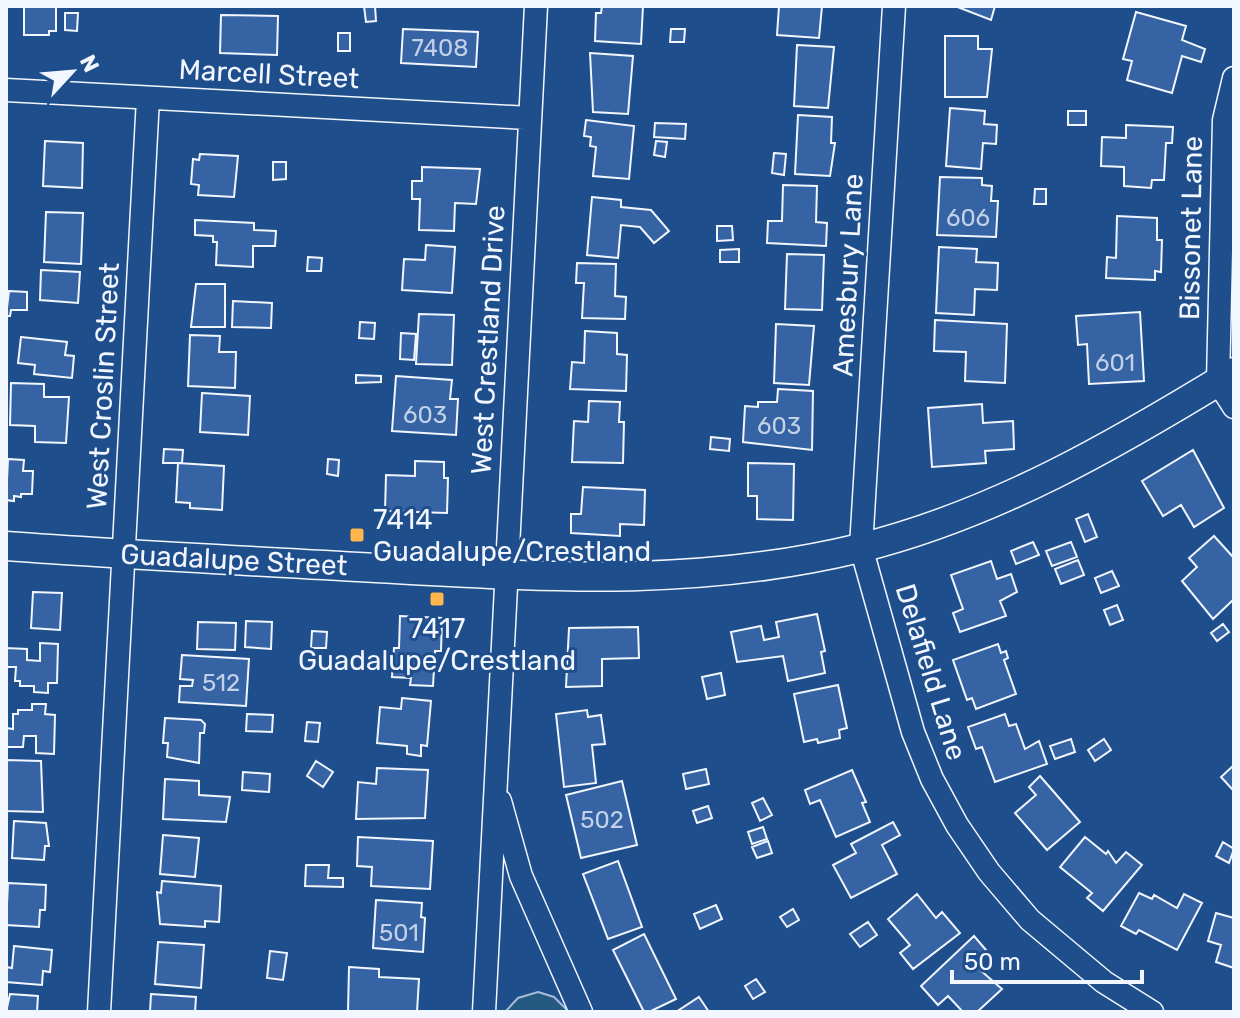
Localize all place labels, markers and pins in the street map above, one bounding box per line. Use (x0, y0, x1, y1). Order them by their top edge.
place label: 7414 Guadalupe/Crestland (373, 503, 651, 568)
marker: 7414 Guadalupe/Crestland (348, 526, 366, 544)
marker: 7417 Guadalupe/Crestland (428, 590, 446, 608)
place label: 7417 Guadalupe/Crestland (298, 612, 576, 677)

